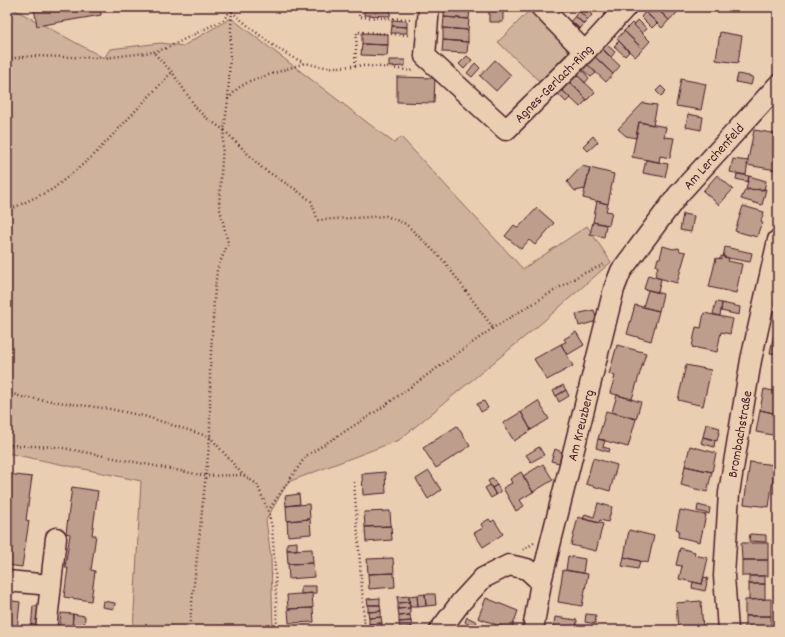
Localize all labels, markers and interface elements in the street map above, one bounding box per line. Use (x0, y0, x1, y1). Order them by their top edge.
street label: Agnes-Gerlach-Ring (510, 40, 598, 128)
street label: Am Lerchenfeld (679, 120, 750, 195)
street label: Am Kreuzberg (563, 388, 600, 463)
street label: Brombachstraße (723, 389, 758, 479)

